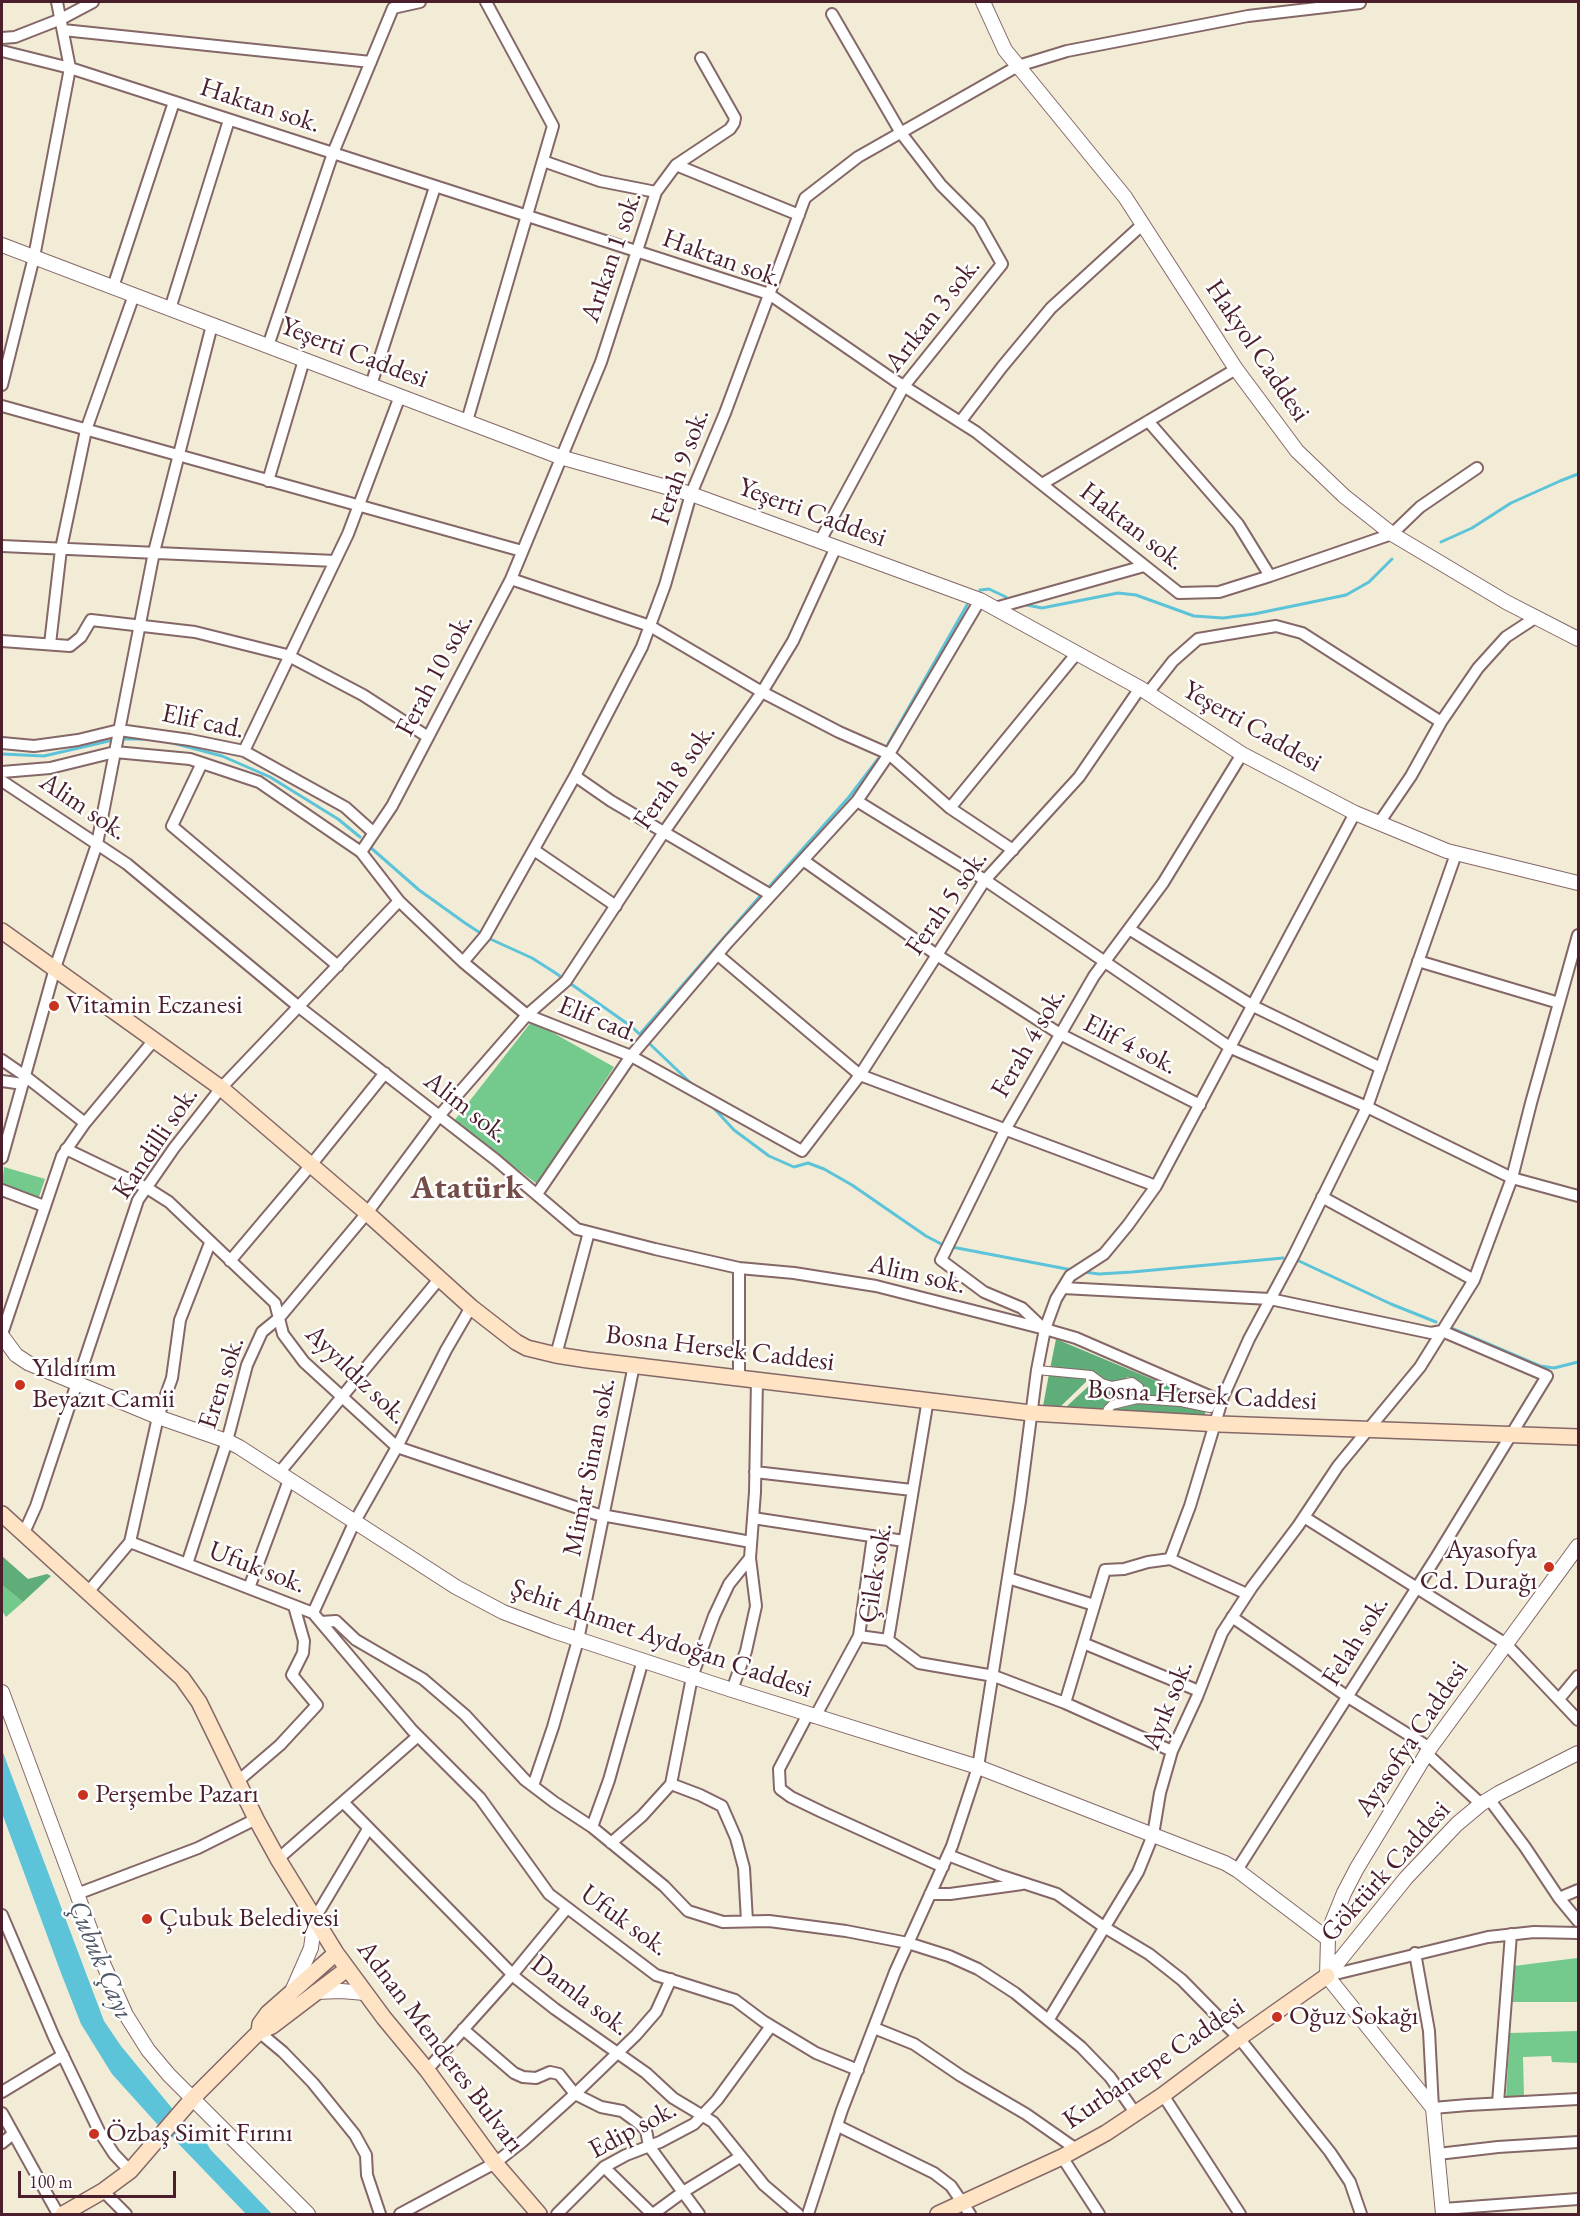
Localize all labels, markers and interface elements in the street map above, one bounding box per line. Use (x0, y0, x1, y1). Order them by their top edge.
street label: Haktan sok. (196, 71, 324, 141)
street label: Arıkan 1 sok. (574, 187, 650, 327)
street label: Haktan sok. (658, 222, 786, 296)
street label: Arıkan 3 sok. (878, 251, 988, 379)
street label: Hakyol Caddesi (1198, 274, 1316, 428)
street label: Yeşerti Caddesi (276, 310, 432, 396)
street label: Ferah 9 sok. (645, 404, 717, 530)
street label: Yeşerti Caddesi (733, 471, 891, 555)
street label: Haktan sok. (1073, 476, 1191, 578)
street label: Ferah 10 sok. (389, 608, 481, 742)
street label: Yeşerti Caddesi (1177, 674, 1327, 780)
street label: Elif cad. (159, 697, 247, 747)
street label: Ferah 8 sok. (627, 718, 723, 836)
street label: Alim sok. (33, 766, 133, 848)
street label: Ferah 5 sok. (899, 844, 995, 962)
street label: Ferah 4 sok. (985, 982, 1073, 1104)
street label: Elif cad. (553, 989, 643, 1051)
place label: Vitamin Eczanesi (66, 990, 243, 1022)
marker: Vitamin Eczanesi (47, 999, 61, 1013)
street label: Elif 4 sok. (1078, 1008, 1182, 1082)
street label: Alim sok. (417, 1065, 515, 1151)
street label: Kandilli sok. (106, 1080, 206, 1206)
district label: Atatürk (411, 1169, 523, 1209)
street label: Alim sok. (865, 1248, 969, 1302)
street label: Ayyıldız sok. (298, 1318, 414, 1432)
street label: Bosna Hersek Caddesi (604, 1319, 836, 1379)
street label: Eren sok. (192, 1333, 252, 1433)
place label: Yıldırım Beyazıt Camii (32, 1353, 175, 1416)
street label: Bosna Hersek Caddesi (1086, 1374, 1318, 1418)
street label: Mimar Sinan sok. (557, 1375, 623, 1559)
marker: Yıldırım Beyazıt Camii (13, 1378, 27, 1392)
street label: Çilek sok. (852, 1520, 900, 1626)
street label: Ufuk sok. (204, 1535, 310, 1601)
place label: Ayasofya Cd. Durağı (1420, 1535, 1537, 1598)
marker: Ayasofya Cd. Durağı (1542, 1560, 1556, 1574)
street label: Şehit Ahmet Aydoğan Caddesi (506, 1572, 816, 1706)
street label: Felah sok. (1316, 1590, 1396, 1692)
street label: Ayık sok. (1135, 1655, 1201, 1755)
street label: Ayasofya Caddesi (1348, 1655, 1476, 1823)
place label: Perşembe Pazarı (95, 1779, 259, 1811)
marker: Perşembe Pazarı (76, 1788, 90, 1802)
street label: Göktürk Caddesi (1314, 1795, 1458, 1949)
street label: Ufuk sok. (573, 1878, 675, 1964)
water label: Çubuk Çayı (60, 1895, 140, 2025)
place label: Çubuk Belediyesi (159, 1903, 339, 1935)
marker: Çubuk Belediyesi (140, 1912, 154, 1926)
street label: Adnan Menderes Bulvarı (349, 1934, 531, 2160)
street label: Damla sok. (524, 1948, 636, 2044)
street label: Kurbantepe Caddesi (1057, 1991, 1251, 2137)
place label: Oğuz Sokağı (1289, 2001, 1418, 2033)
marker: Oğuz Sokağı (1270, 2010, 1284, 2024)
street label: Edip sok. (584, 2093, 682, 2167)
place label: Özbaş Simit Fırını (106, 2118, 293, 2150)
marker: Özbaş Simit Fırını (87, 2127, 101, 2141)
scale bar (21, 2159, 178, 2197)
text: 100 m (29, 2170, 73, 2193)

